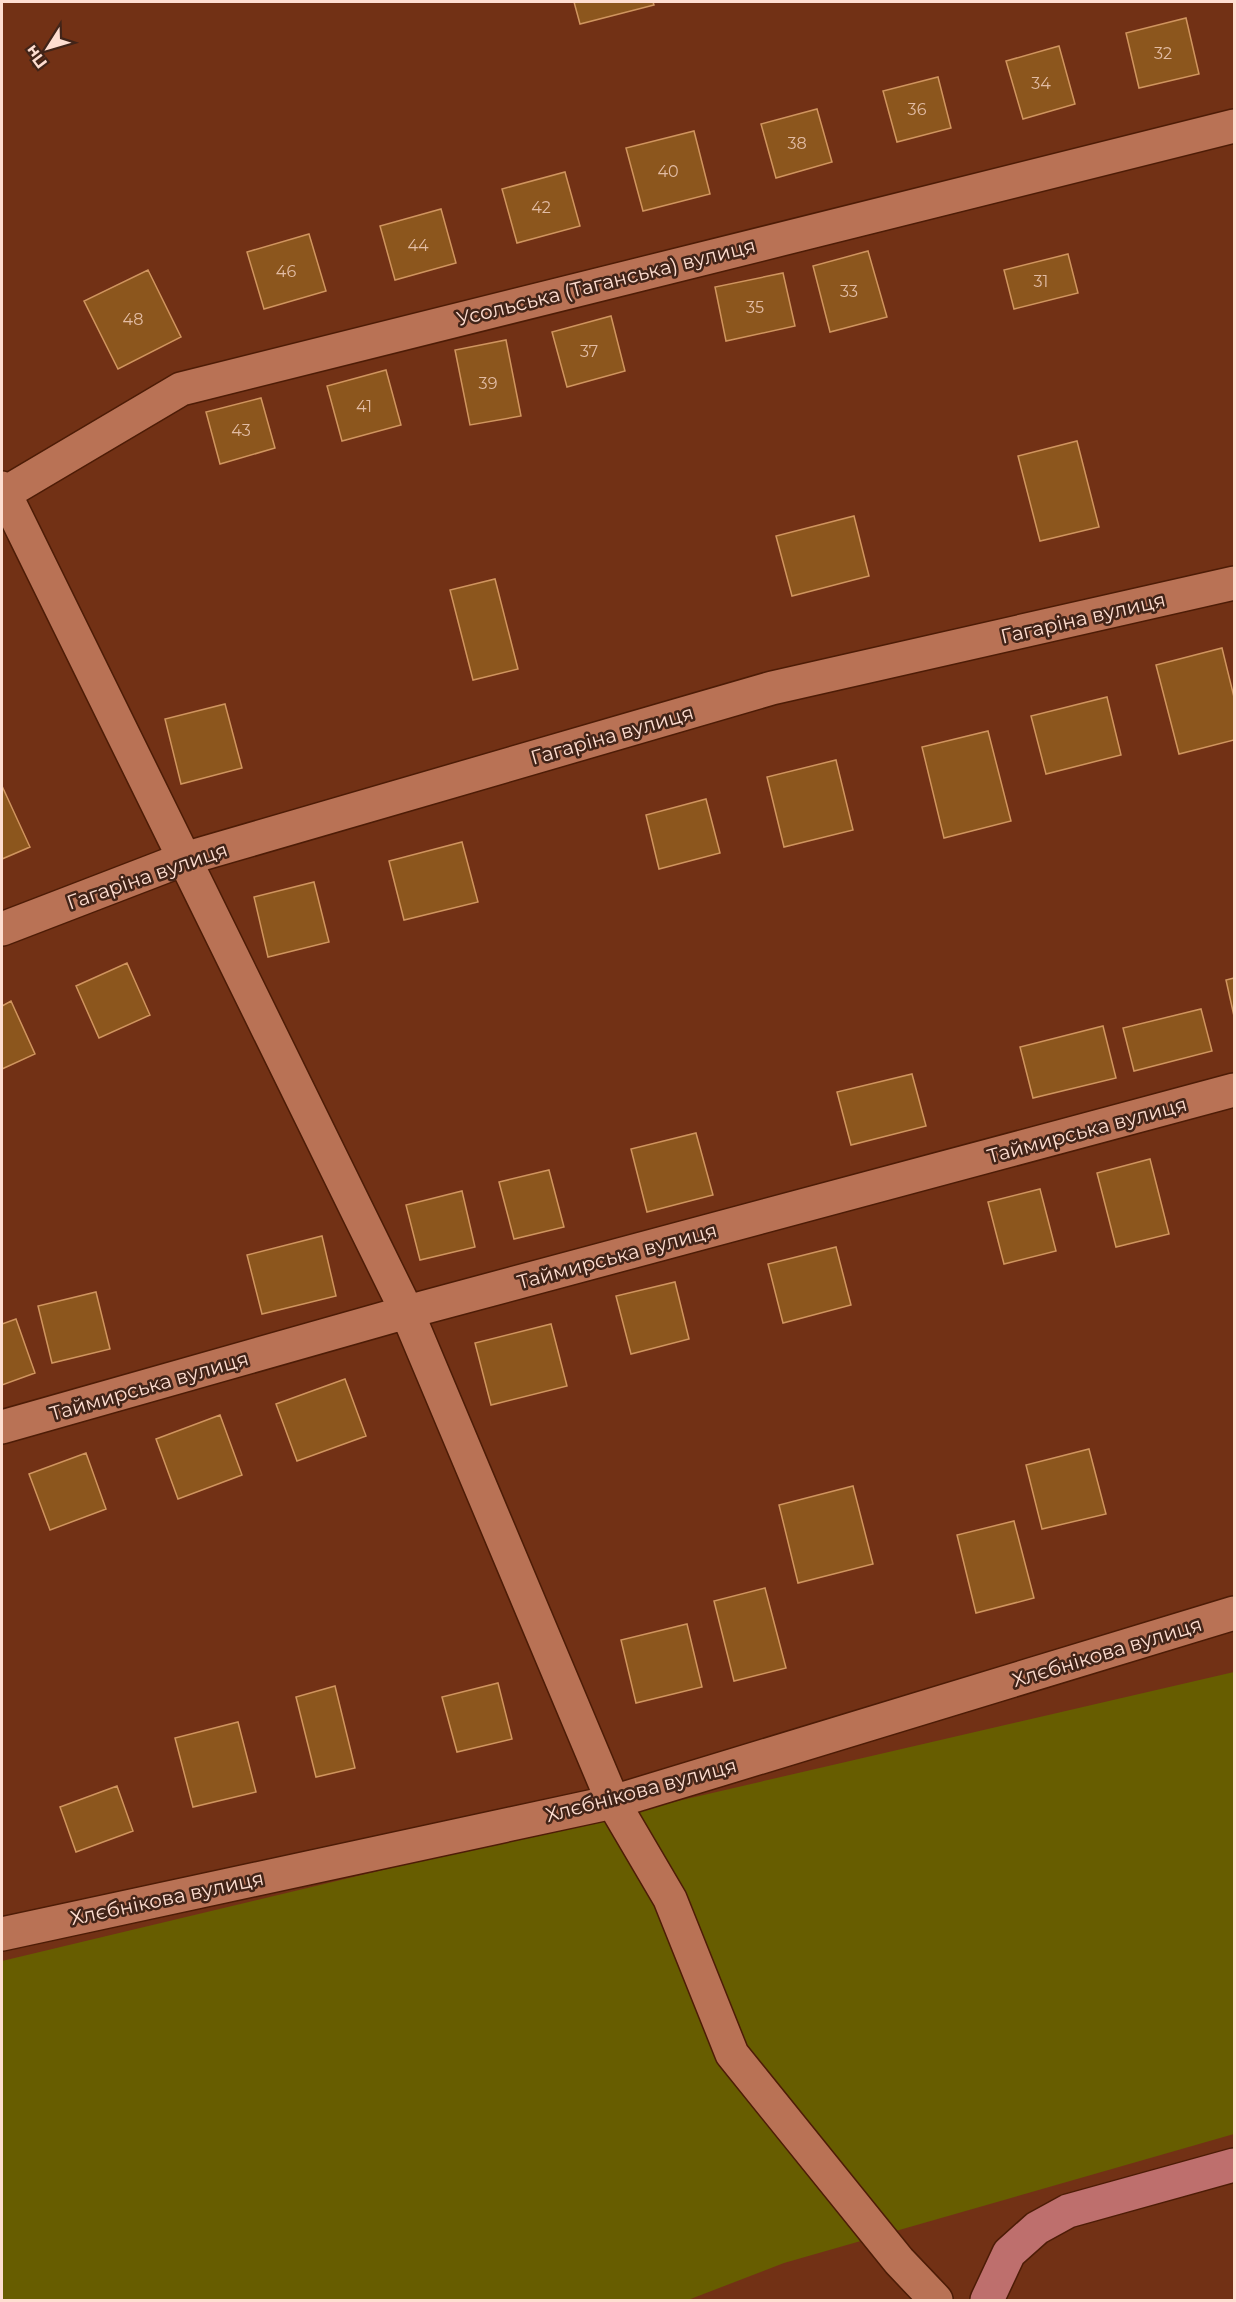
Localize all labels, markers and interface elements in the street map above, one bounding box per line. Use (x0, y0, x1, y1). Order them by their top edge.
north arrow (18, 18, 78, 78)
text: Пн (22, 41, 51, 72)
house number: 32 (1154, 44, 1172, 63)
house number: 34 (1031, 74, 1051, 93)
house number: 36 (908, 100, 927, 119)
house number: 38 (787, 134, 807, 153)
house number: 40 (657, 162, 679, 181)
house number: 42 (531, 198, 551, 217)
street label: Усольська (Таганська) вулиця (454, 233, 758, 331)
house number: 44 (407, 236, 429, 255)
house number: 46 (276, 262, 296, 281)
house number: 31 (1034, 272, 1048, 291)
house number: 33 (840, 282, 858, 301)
house number: 35 (746, 298, 764, 317)
house number: 48 (123, 310, 143, 329)
house number: 37 (580, 342, 598, 361)
house number: 39 (479, 374, 497, 393)
house number: 41 (356, 397, 372, 416)
house number: 43 (231, 421, 251, 440)
street label: Гагаріна вулиця (998, 587, 1168, 649)
street label: Гагаріна вулиця (528, 700, 696, 770)
street label: Гагаріна вулиця (64, 837, 230, 915)
street label: Таймирська вулиця (985, 1092, 1189, 1168)
street label: Таймирська вулиця (515, 1218, 719, 1294)
street label: Таймирська вулиця (47, 1346, 251, 1426)
street label: Хлєбнікова вулиця (1009, 1612, 1205, 1692)
street label: Хлєбнікова вулиця (543, 1753, 739, 1827)
street label: Хлєбнікова вулиця (68, 1866, 266, 1930)

